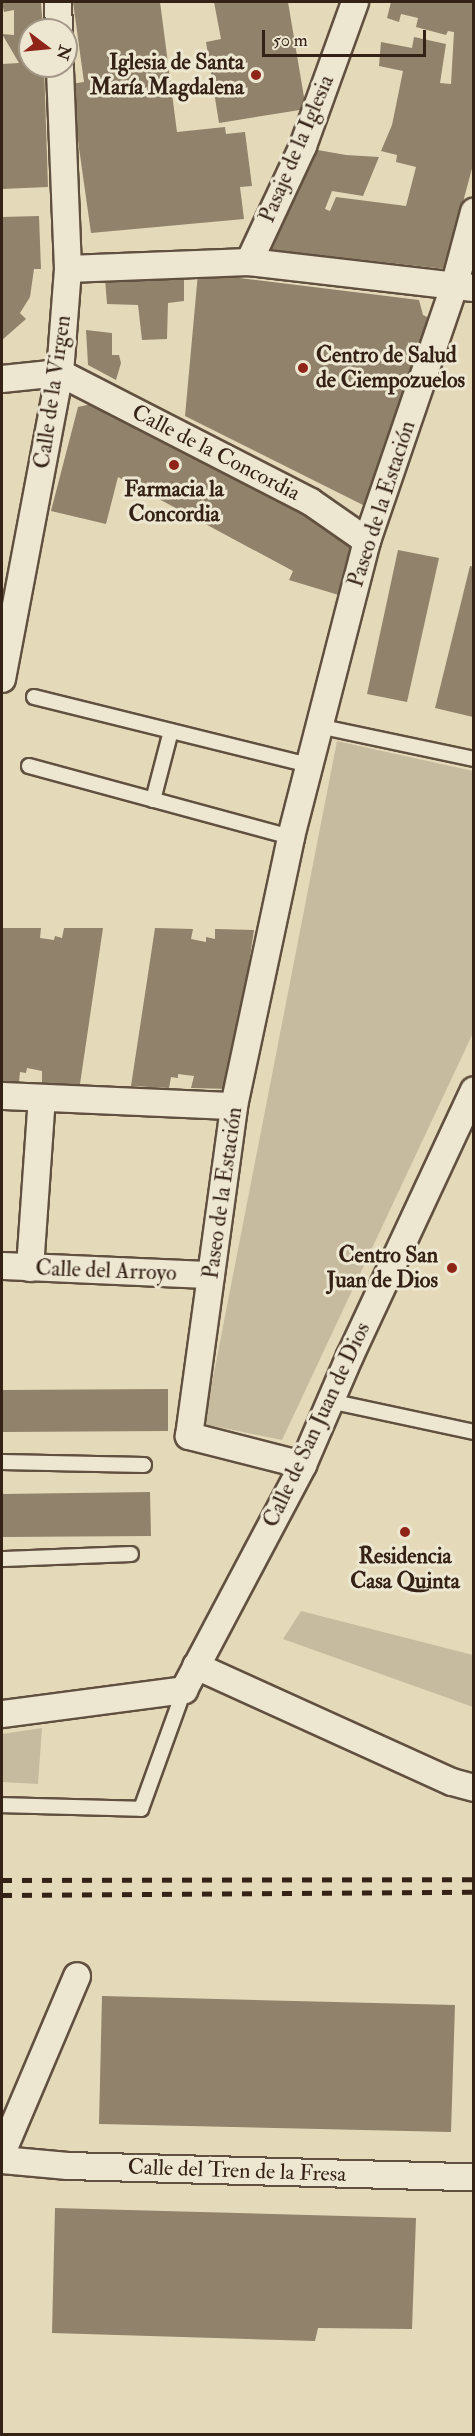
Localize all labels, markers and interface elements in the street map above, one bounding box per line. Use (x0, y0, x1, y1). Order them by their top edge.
north arrow (18, 18, 78, 78)
scale bar (265, 18, 428, 56)
text: 50 m (273, 29, 308, 52)
text: N (52, 43, 75, 62)
place label: Iglesia de Santa María Magdalena (90, 49, 244, 100)
marker: Iglesia de Santa María Magdalena (249, 68, 263, 82)
street label: Pasaje de la Iglesia (254, 71, 340, 227)
street label: Calle de la Virgen (29, 313, 77, 471)
place label: Centro de Salud de Ciempozuelos (316, 342, 465, 394)
marker: Centro de Salud de Ciempozuelos (294, 359, 312, 377)
street label: Calle de la Concordia (127, 399, 305, 507)
street label: Paseo de la Estación (343, 417, 421, 591)
marker: Farmacia la Concordia (165, 456, 183, 474)
place label: Farmacia la Concordia (124, 476, 224, 528)
street label: Paseo de la Estación (198, 1105, 248, 1281)
place label: Centro San Juan de Dios (327, 1242, 438, 1294)
street label: Calle del Arroyo (35, 1255, 177, 1287)
marker: Centro San Juan de Dios (443, 1259, 461, 1277)
street label: Calle de San Juan de Dios (258, 1318, 376, 1532)
marker: Residencia Casa Quinta (396, 1523, 414, 1541)
place label: Residencia Casa Quinta (350, 1543, 460, 1594)
street label: Calle del Tren de la Fresa (127, 2154, 347, 2188)

